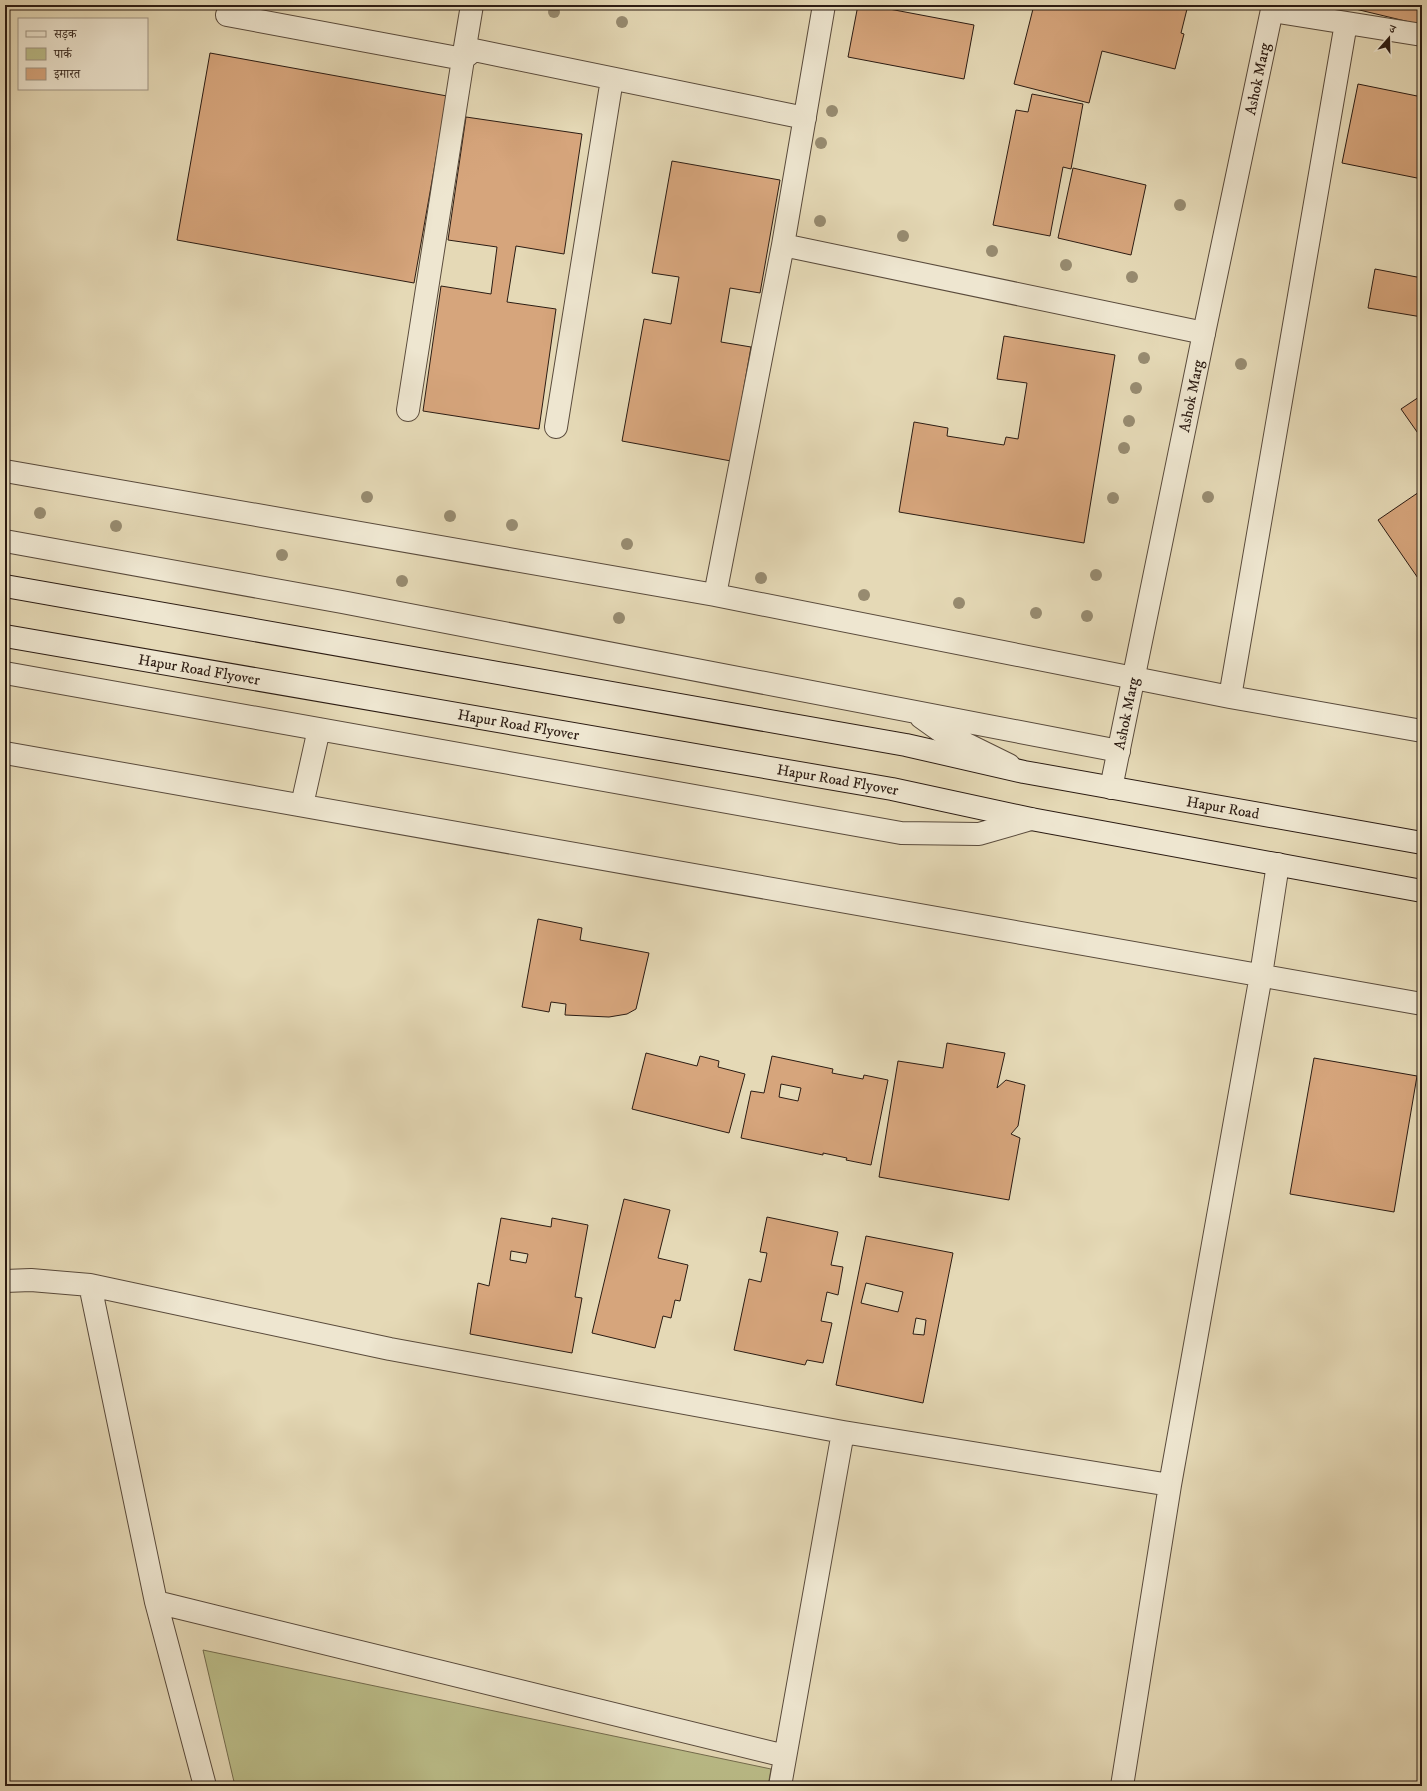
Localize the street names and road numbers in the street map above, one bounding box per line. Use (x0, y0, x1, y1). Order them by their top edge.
street label: Ashok Marg (1241, 40, 1274, 117)
street label: Ashok Marg (1174, 358, 1208, 434)
street label: Hapur Road Flyover (137, 650, 262, 689)
street label: Ashok Marg (1110, 675, 1143, 751)
street label: Hapur Road Flyover (456, 705, 581, 744)
street label: Hapur Road Flyover (775, 760, 901, 800)
street label: Hapur Road (1185, 792, 1261, 823)

